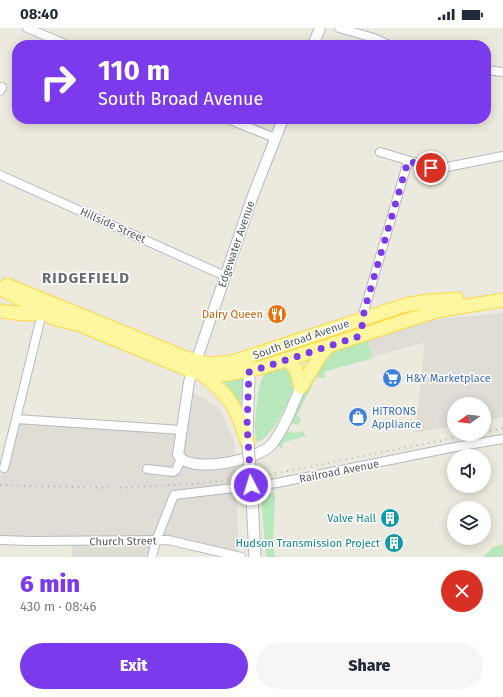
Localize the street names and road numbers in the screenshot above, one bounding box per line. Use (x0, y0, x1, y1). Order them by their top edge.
street label: Edgewater Avenue (216, 199, 257, 289)
street label: Hillside Street (78, 205, 148, 246)
street label: South Broad Avenue (251, 317, 351, 362)
street label: Railroad Avenue (298, 457, 380, 486)
street label: Church Street (89, 534, 157, 549)

